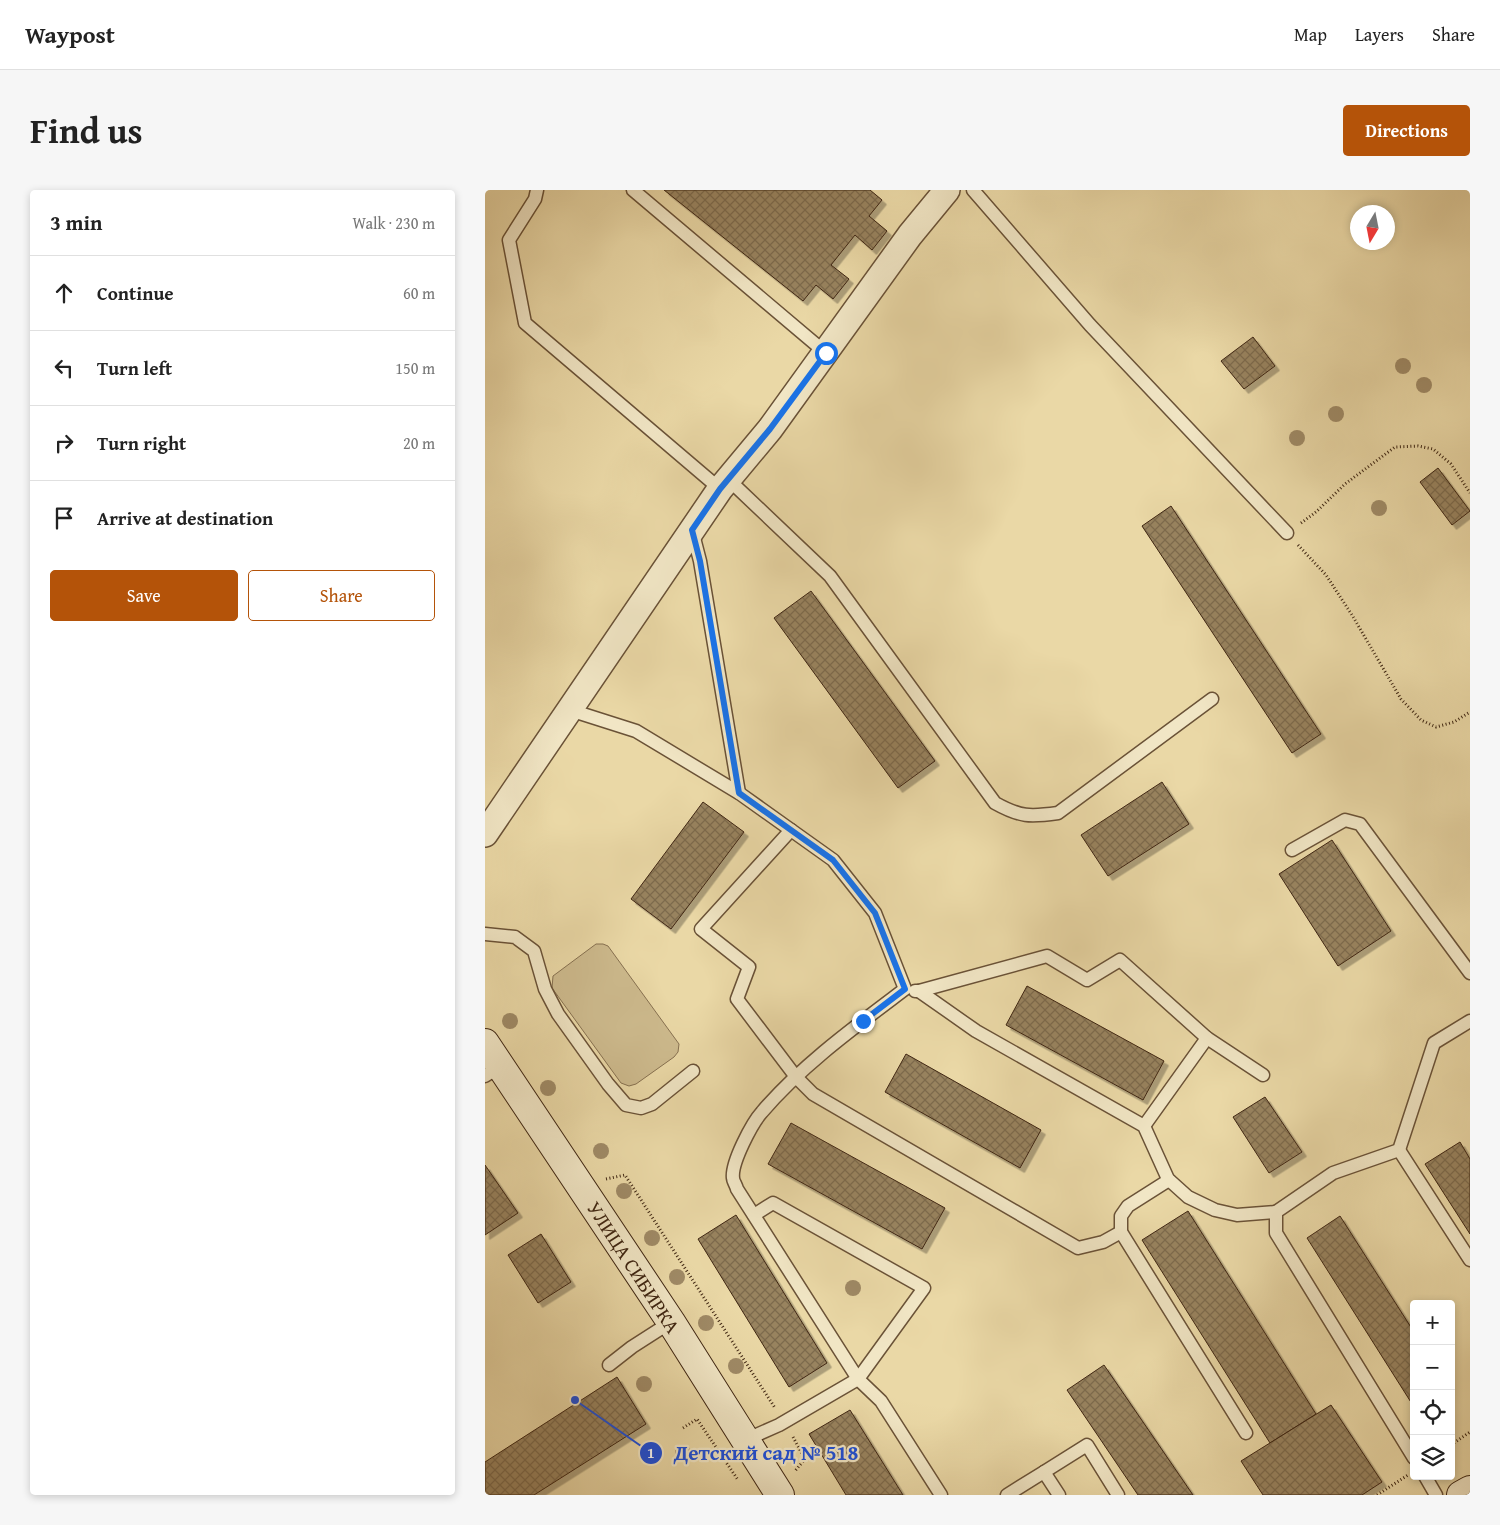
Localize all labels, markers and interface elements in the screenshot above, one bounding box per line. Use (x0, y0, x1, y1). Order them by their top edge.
text: Waypost (25, 17, 115, 52)
text: Map (1294, 21, 1327, 48)
text: Layers (1355, 21, 1404, 48)
text: Share (1432, 21, 1475, 48)
text: Find us (30, 105, 143, 156)
button: Directions (1343, 105, 1470, 156)
north arrow (1350, 205, 1395, 250)
text: 3 min (50, 207, 102, 238)
text: Walk · 230 m (352, 211, 435, 235)
icon: ahead (50, 279, 78, 307)
text: Continue (97, 279, 174, 307)
text: 60 m (403, 281, 435, 305)
route start (815, 342, 838, 365)
icon: left (50, 354, 78, 382)
text: Turn left (97, 354, 172, 382)
text: 150 m (395, 356, 435, 380)
icon: right (50, 429, 78, 457)
text: Turn right (97, 429, 186, 457)
text: 20 m (403, 431, 435, 455)
icon: arrive (50, 504, 78, 532)
text: Arrive at destination (97, 504, 273, 532)
button: Save (50, 570, 238, 621)
button: Share (248, 570, 435, 621)
route end (852, 1010, 875, 1033)
street label: УЛИЦА СИБИРКА (580, 1195, 688, 1339)
map controls (1410, 1300, 1455, 1480)
button: + (1410, 1300, 1455, 1345)
button: − (1410, 1345, 1455, 1390)
button: locate (1410, 1390, 1455, 1435)
callout: Детский сад № 518 (639, 1435, 869, 1471)
button: layers (1410, 1435, 1455, 1480)
text: Детский сад № 518 (673, 1437, 858, 1468)
text: 1 (647, 1442, 655, 1463)

